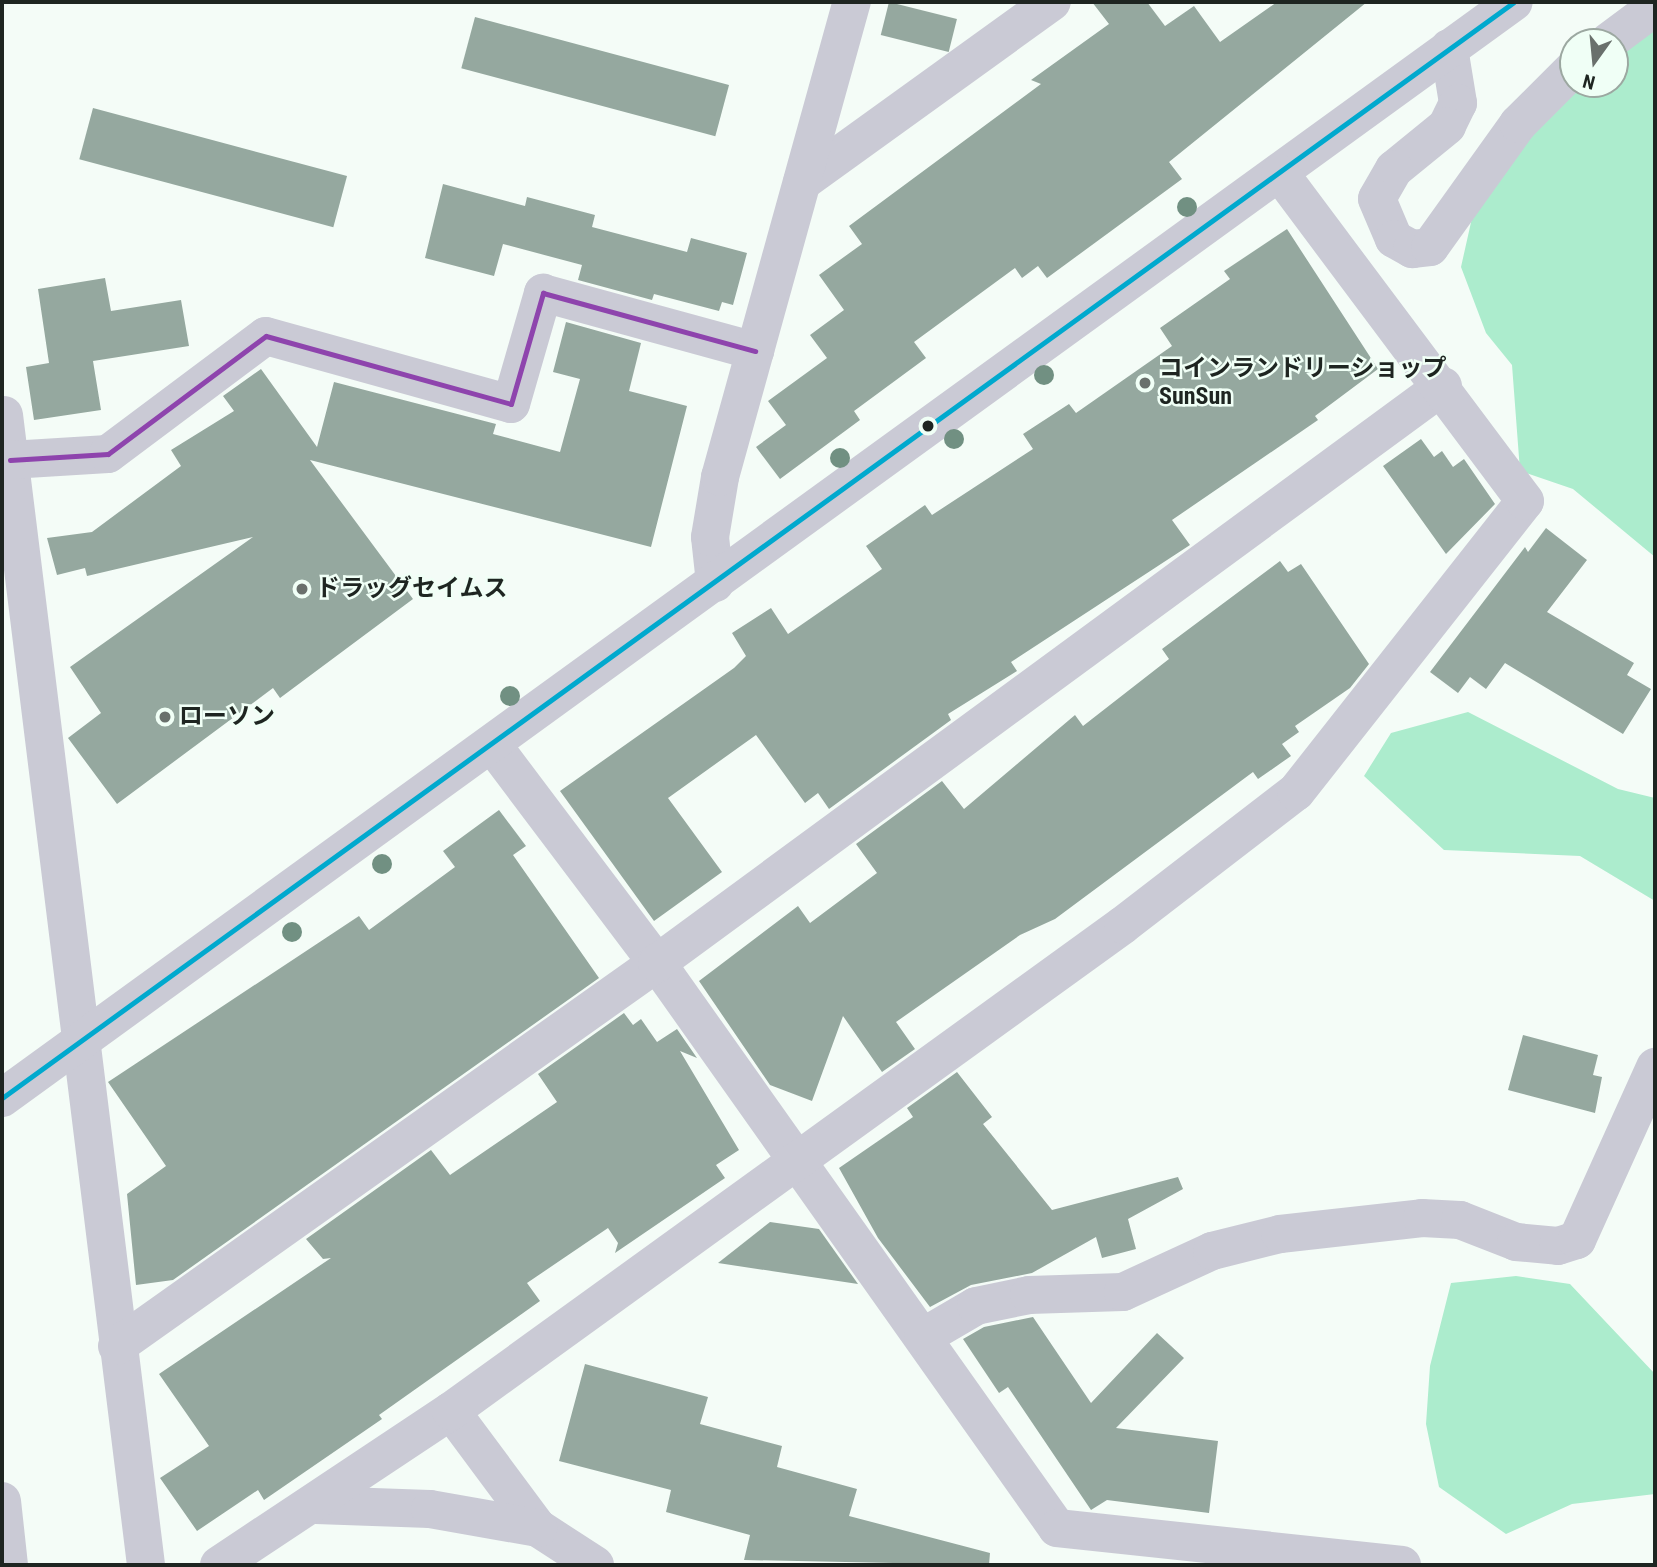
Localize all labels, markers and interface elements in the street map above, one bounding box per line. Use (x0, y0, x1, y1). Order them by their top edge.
north arrow (1559, 28, 1629, 98)
text: N (1580, 69, 1598, 94)
place label: コインランドリーショップ SunSun (1159, 355, 1447, 411)
marker: コインランドリーショップ SunSun (1137, 375, 1153, 391)
unlabelled marker (921, 419, 935, 433)
place label: ドラッグセイムス (316, 575, 508, 603)
marker: ドラッグセイムス (294, 581, 310, 597)
place label: ローソン (179, 703, 275, 731)
marker: ローソン (157, 709, 173, 725)

